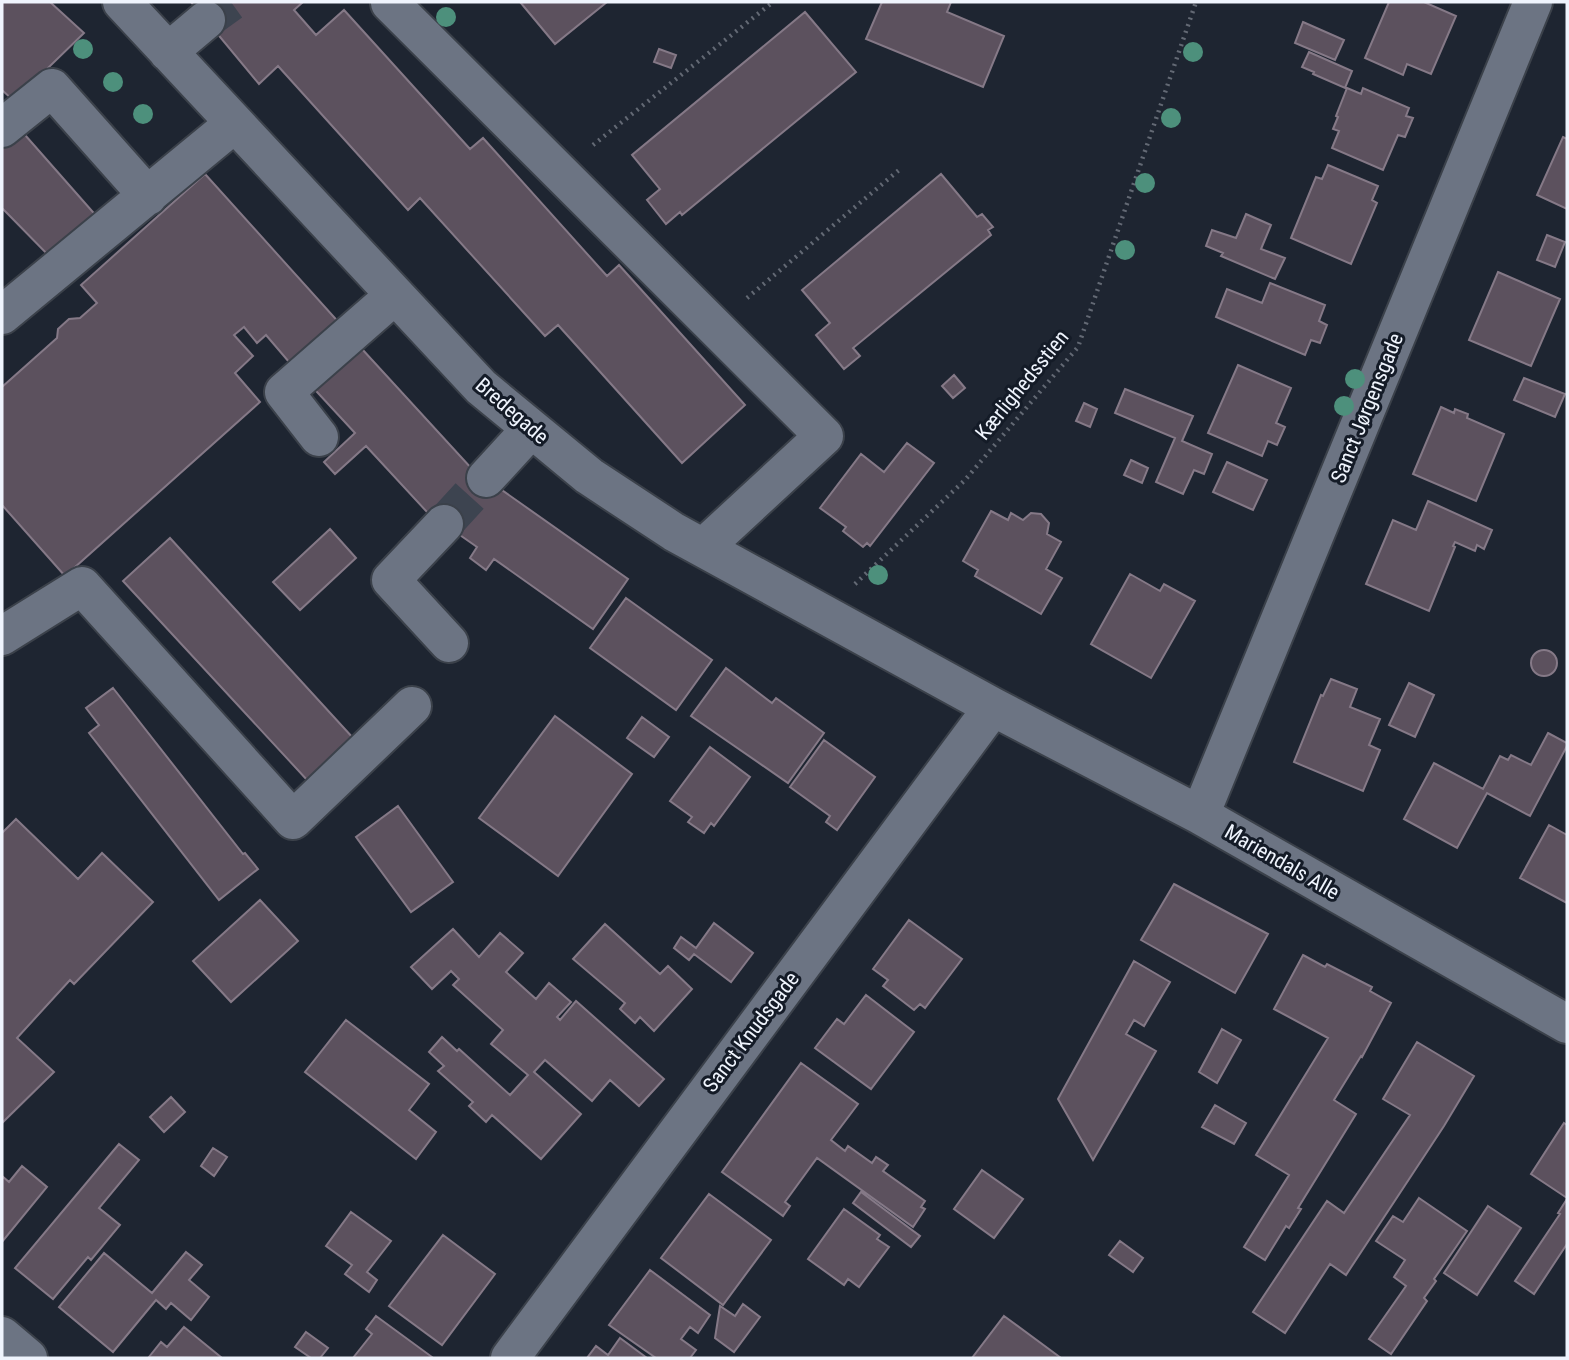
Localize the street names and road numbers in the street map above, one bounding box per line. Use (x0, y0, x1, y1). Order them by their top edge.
street label: Kærlighedsstien (971, 325, 1073, 445)
street label: Sanct Jørgensgade (1326, 330, 1408, 486)
street label: Bredegade (471, 373, 553, 449)
street label: Mariendals Alle (1220, 819, 1344, 905)
street label: Sanct Knudsgade (698, 967, 804, 1097)

